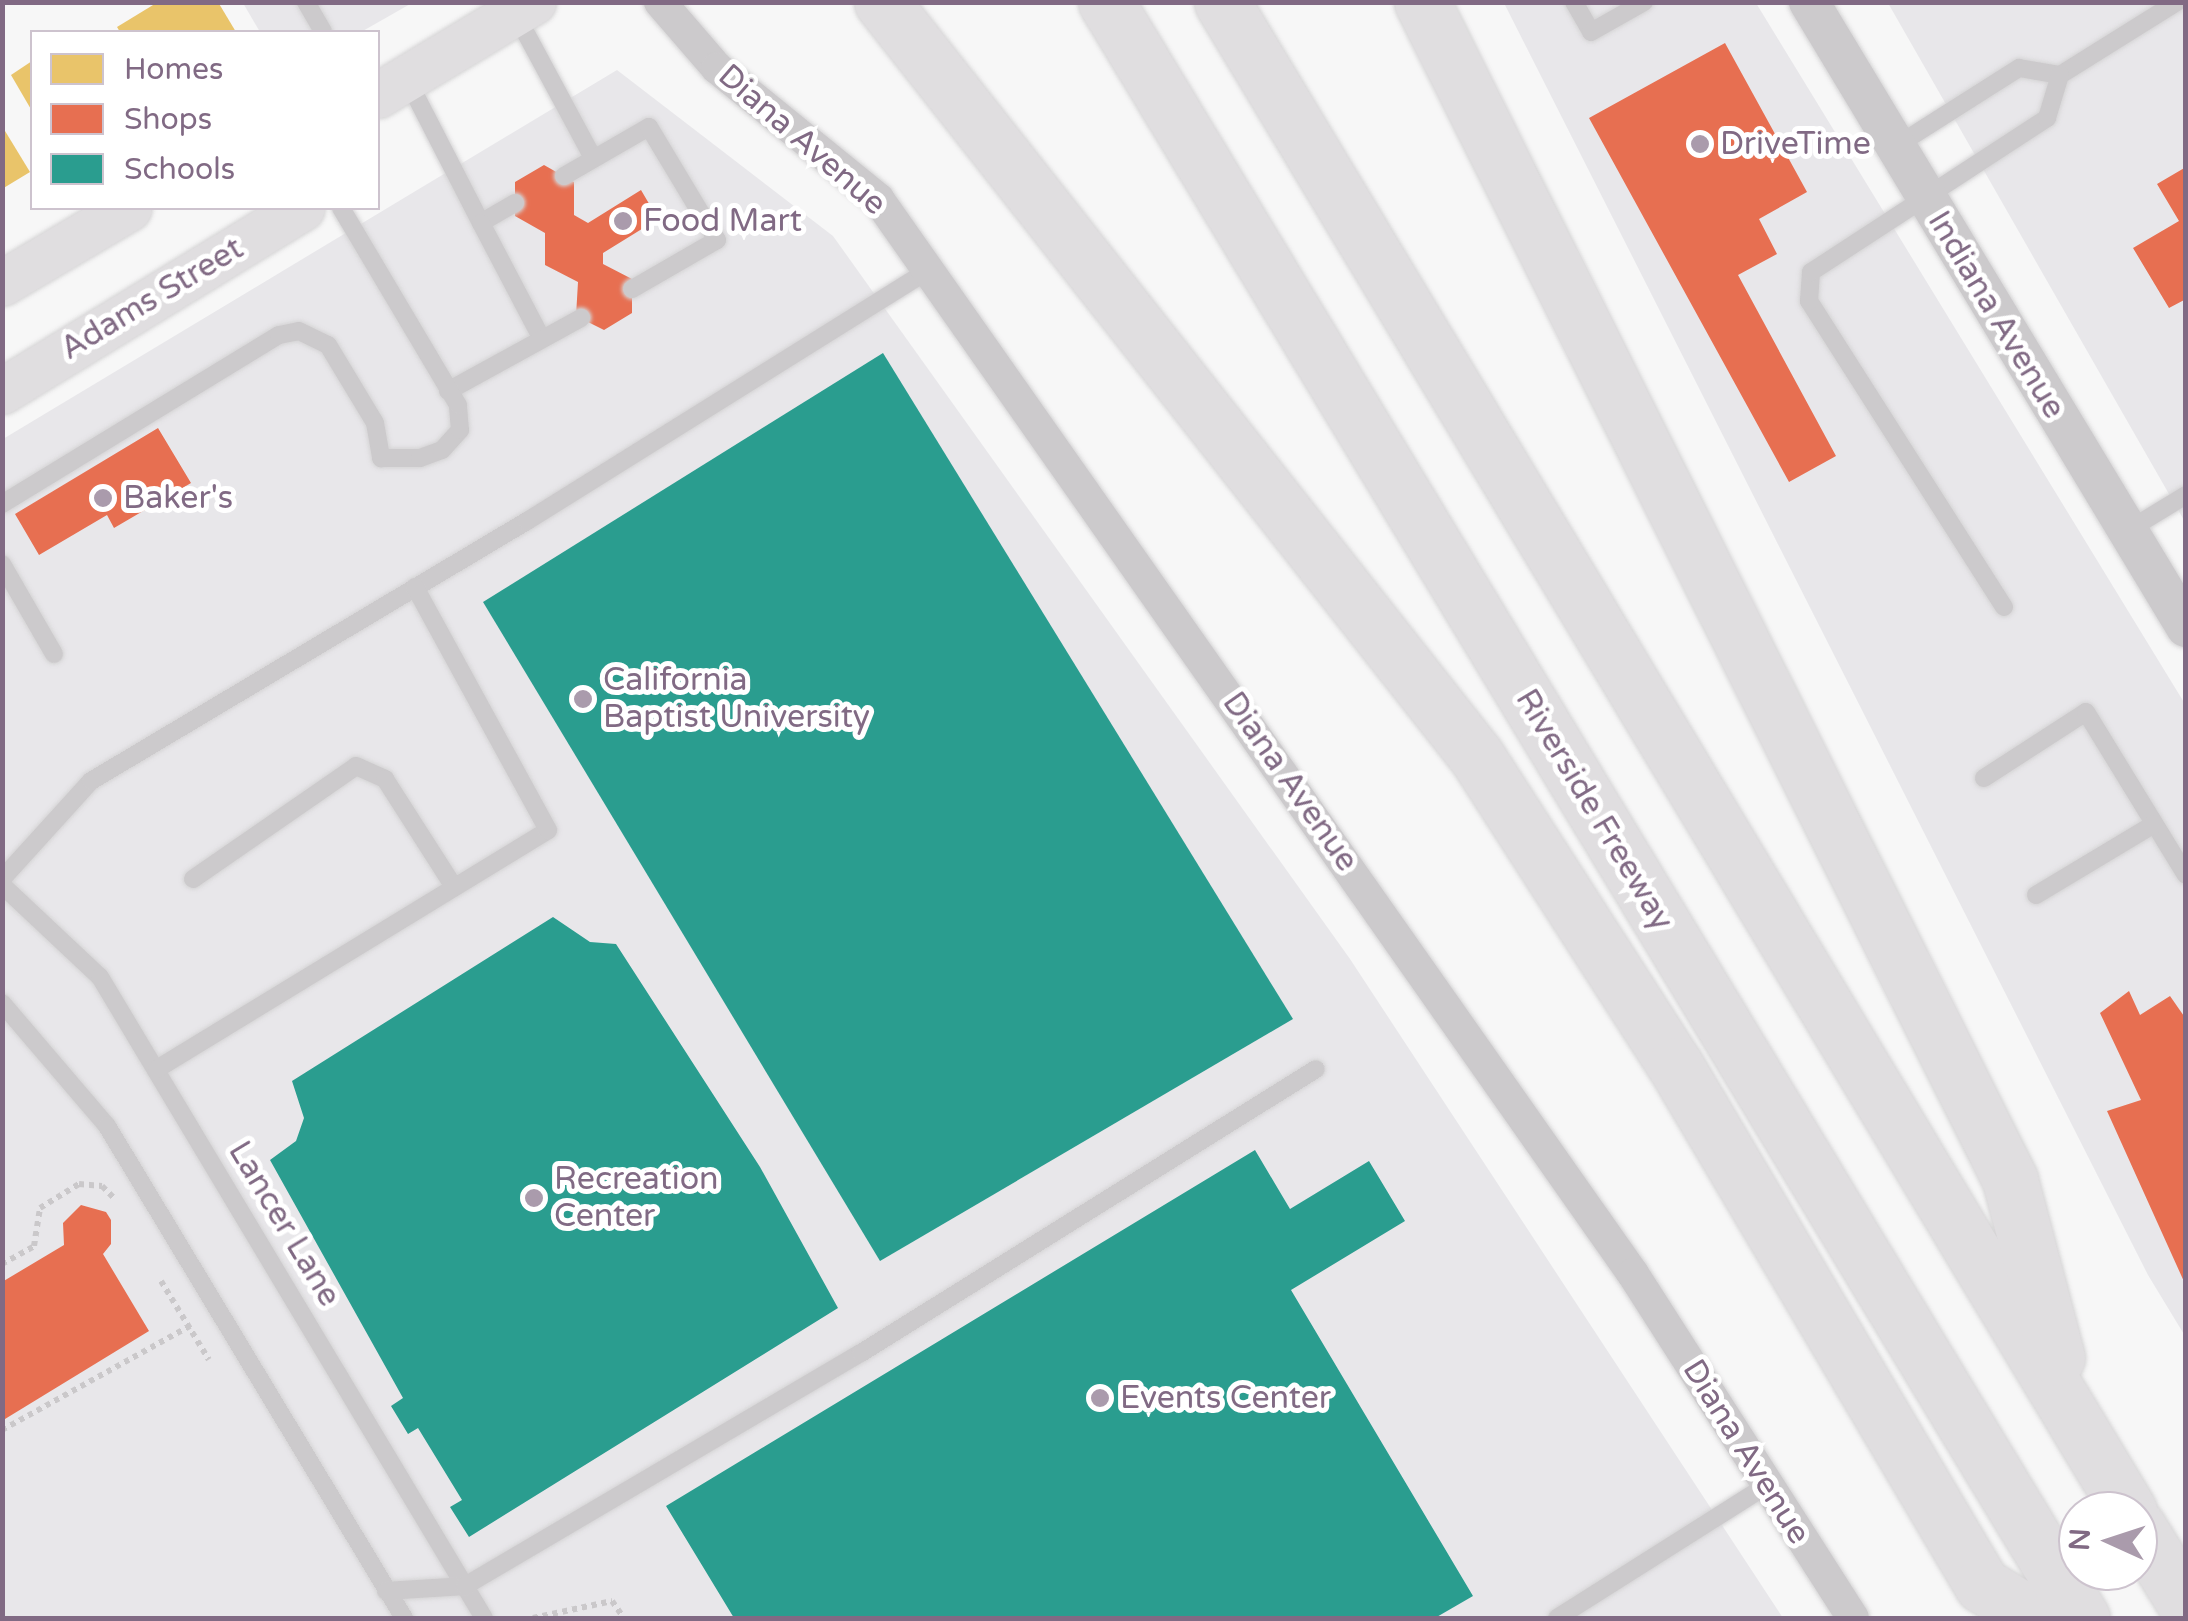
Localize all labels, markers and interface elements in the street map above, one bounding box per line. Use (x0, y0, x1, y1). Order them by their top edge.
legend (30, 30, 380, 210)
text: Homes (124, 51, 223, 88)
street label: Diana Avenue (710, 57, 894, 223)
text: Shops (124, 101, 212, 138)
place label: DriveTime (1720, 125, 1871, 163)
marker: DriveTime (1689, 133, 1711, 155)
text: Schools (124, 151, 235, 188)
place label: Food Mart (643, 202, 802, 240)
street label: Indiana Avenue (1919, 205, 2073, 425)
marker: Food Mart (612, 210, 634, 232)
street label: Adams Street (54, 229, 250, 369)
place label: Baker's (123, 479, 233, 517)
marker: Baker's (92, 487, 114, 509)
place label: California Baptist University (603, 662, 870, 737)
street label: Riverside Freeway (1507, 683, 1681, 937)
street label: Diana Avenue (1214, 685, 1366, 879)
marker: California Baptist University (572, 688, 594, 710)
street label: Lancer Lane (220, 1135, 348, 1313)
place label: Recreation Center (554, 1161, 719, 1236)
marker: Recreation Center (523, 1187, 545, 1209)
street label: Diana Avenue (1674, 1353, 1818, 1551)
place label: Events Center (1120, 1379, 1331, 1417)
marker: Events Center (1089, 1387, 1111, 1409)
north arrow (2058, 1491, 2158, 1591)
text: N (2062, 1527, 2098, 1552)

